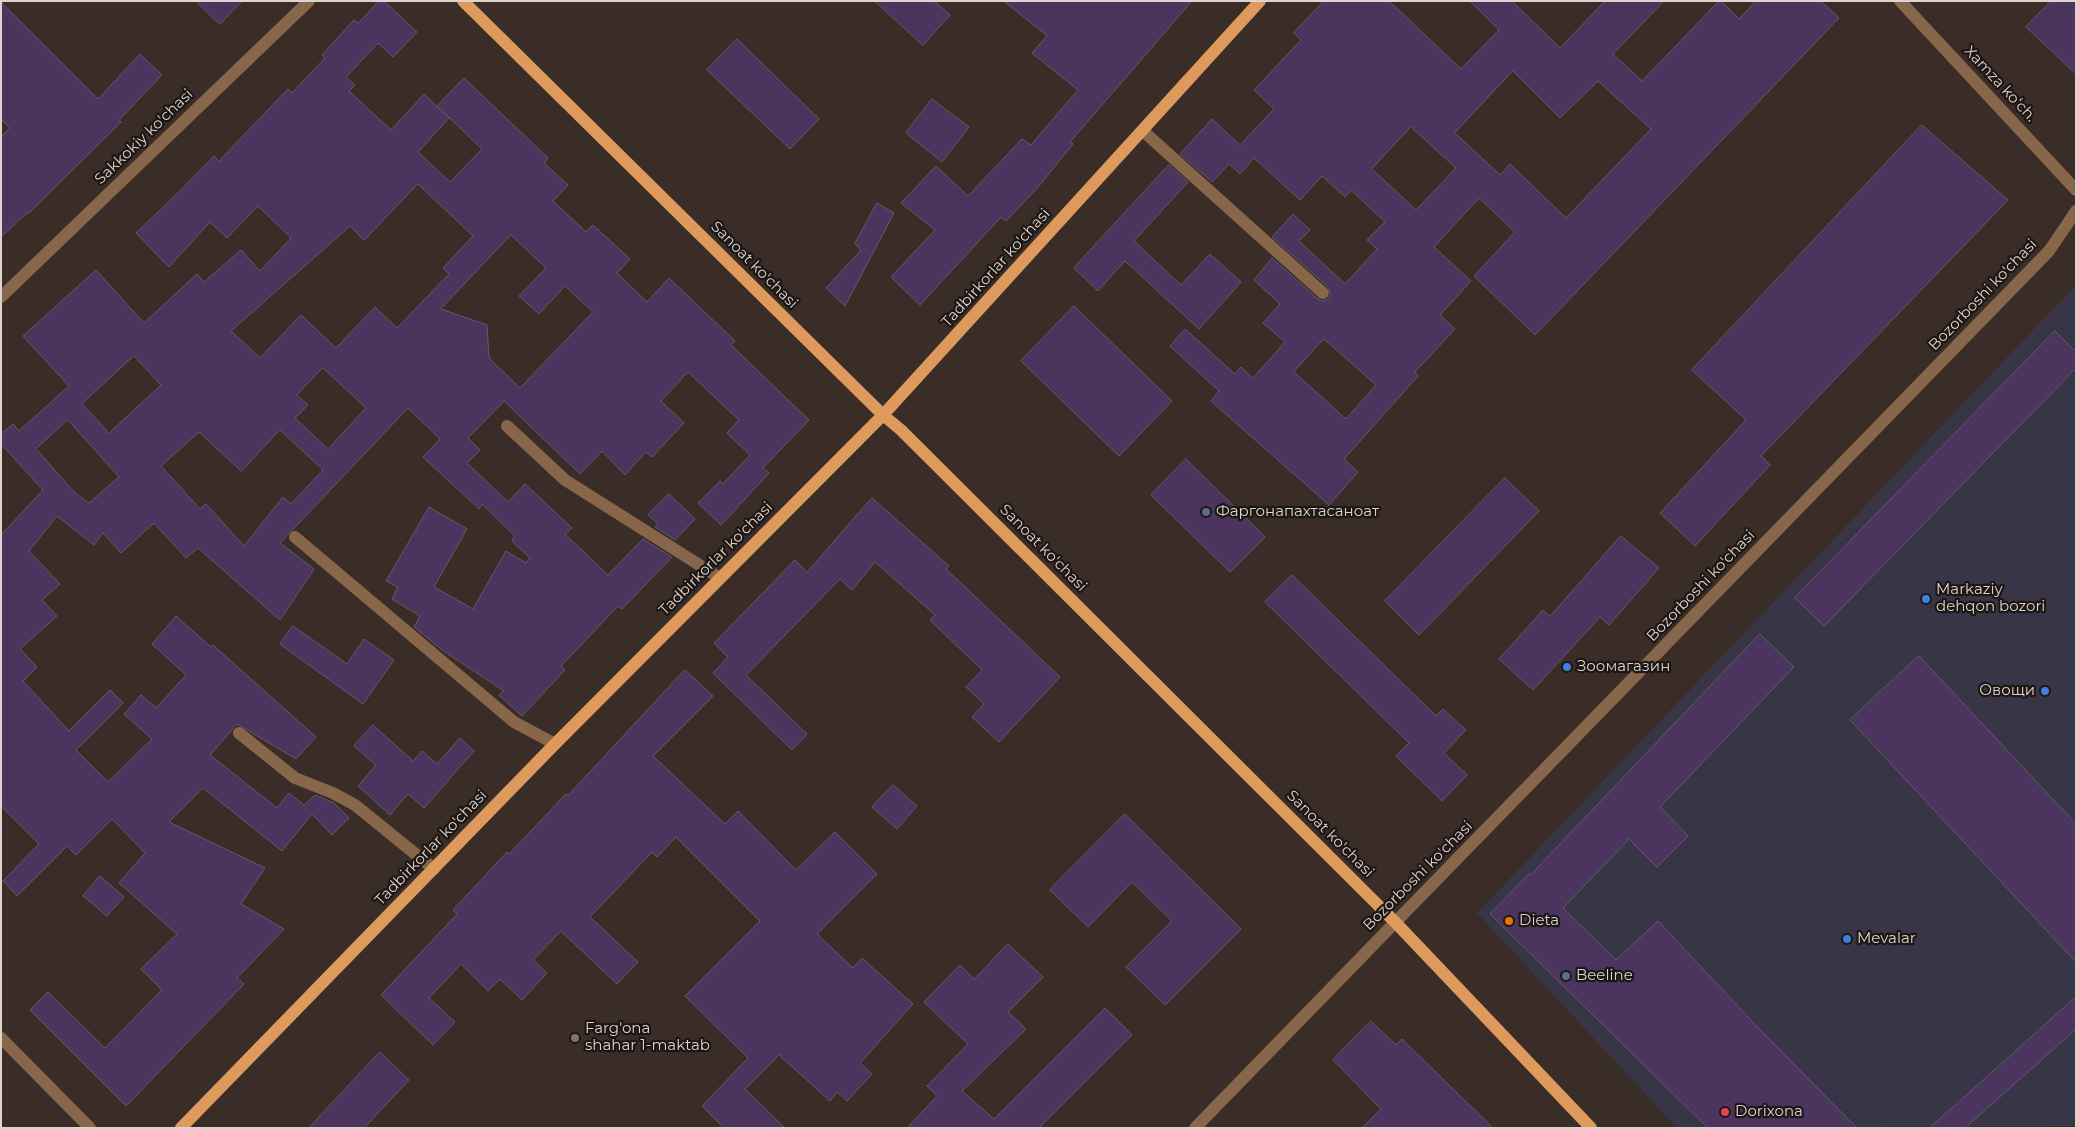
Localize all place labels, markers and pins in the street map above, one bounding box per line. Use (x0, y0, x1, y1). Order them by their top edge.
place label: Фаргонапахтасаноат (1216, 503, 1379, 521)
marker: Фаргонапахтасаноат (1200, 506, 1212, 518)
place label: Markaziy dehqon bozori (1936, 581, 2045, 616)
marker: Markaziy dehqon bozori (1920, 593, 1932, 605)
place label: Зоомагазин (1577, 658, 1670, 676)
marker: Зоомагазин (1561, 661, 1573, 673)
place label: Овощи (1979, 682, 2035, 700)
marker: Овощи (2039, 685, 2051, 697)
place label: Dieta (1519, 912, 1559, 930)
marker: Dieta (1503, 915, 1515, 927)
place label: Mevalar (1857, 930, 1916, 948)
marker: Mevalar (1841, 933, 1853, 945)
place label: Beeline (1576, 967, 1633, 985)
marker: Beeline (1560, 970, 1572, 982)
place label: Farg'ona shahar 1-maktab (585, 1020, 710, 1055)
marker: Farg'ona shahar 1-maktab (569, 1032, 581, 1044)
place label: Dorixona (1735, 1103, 1803, 1121)
marker: Dorixona (1719, 1106, 1731, 1118)

